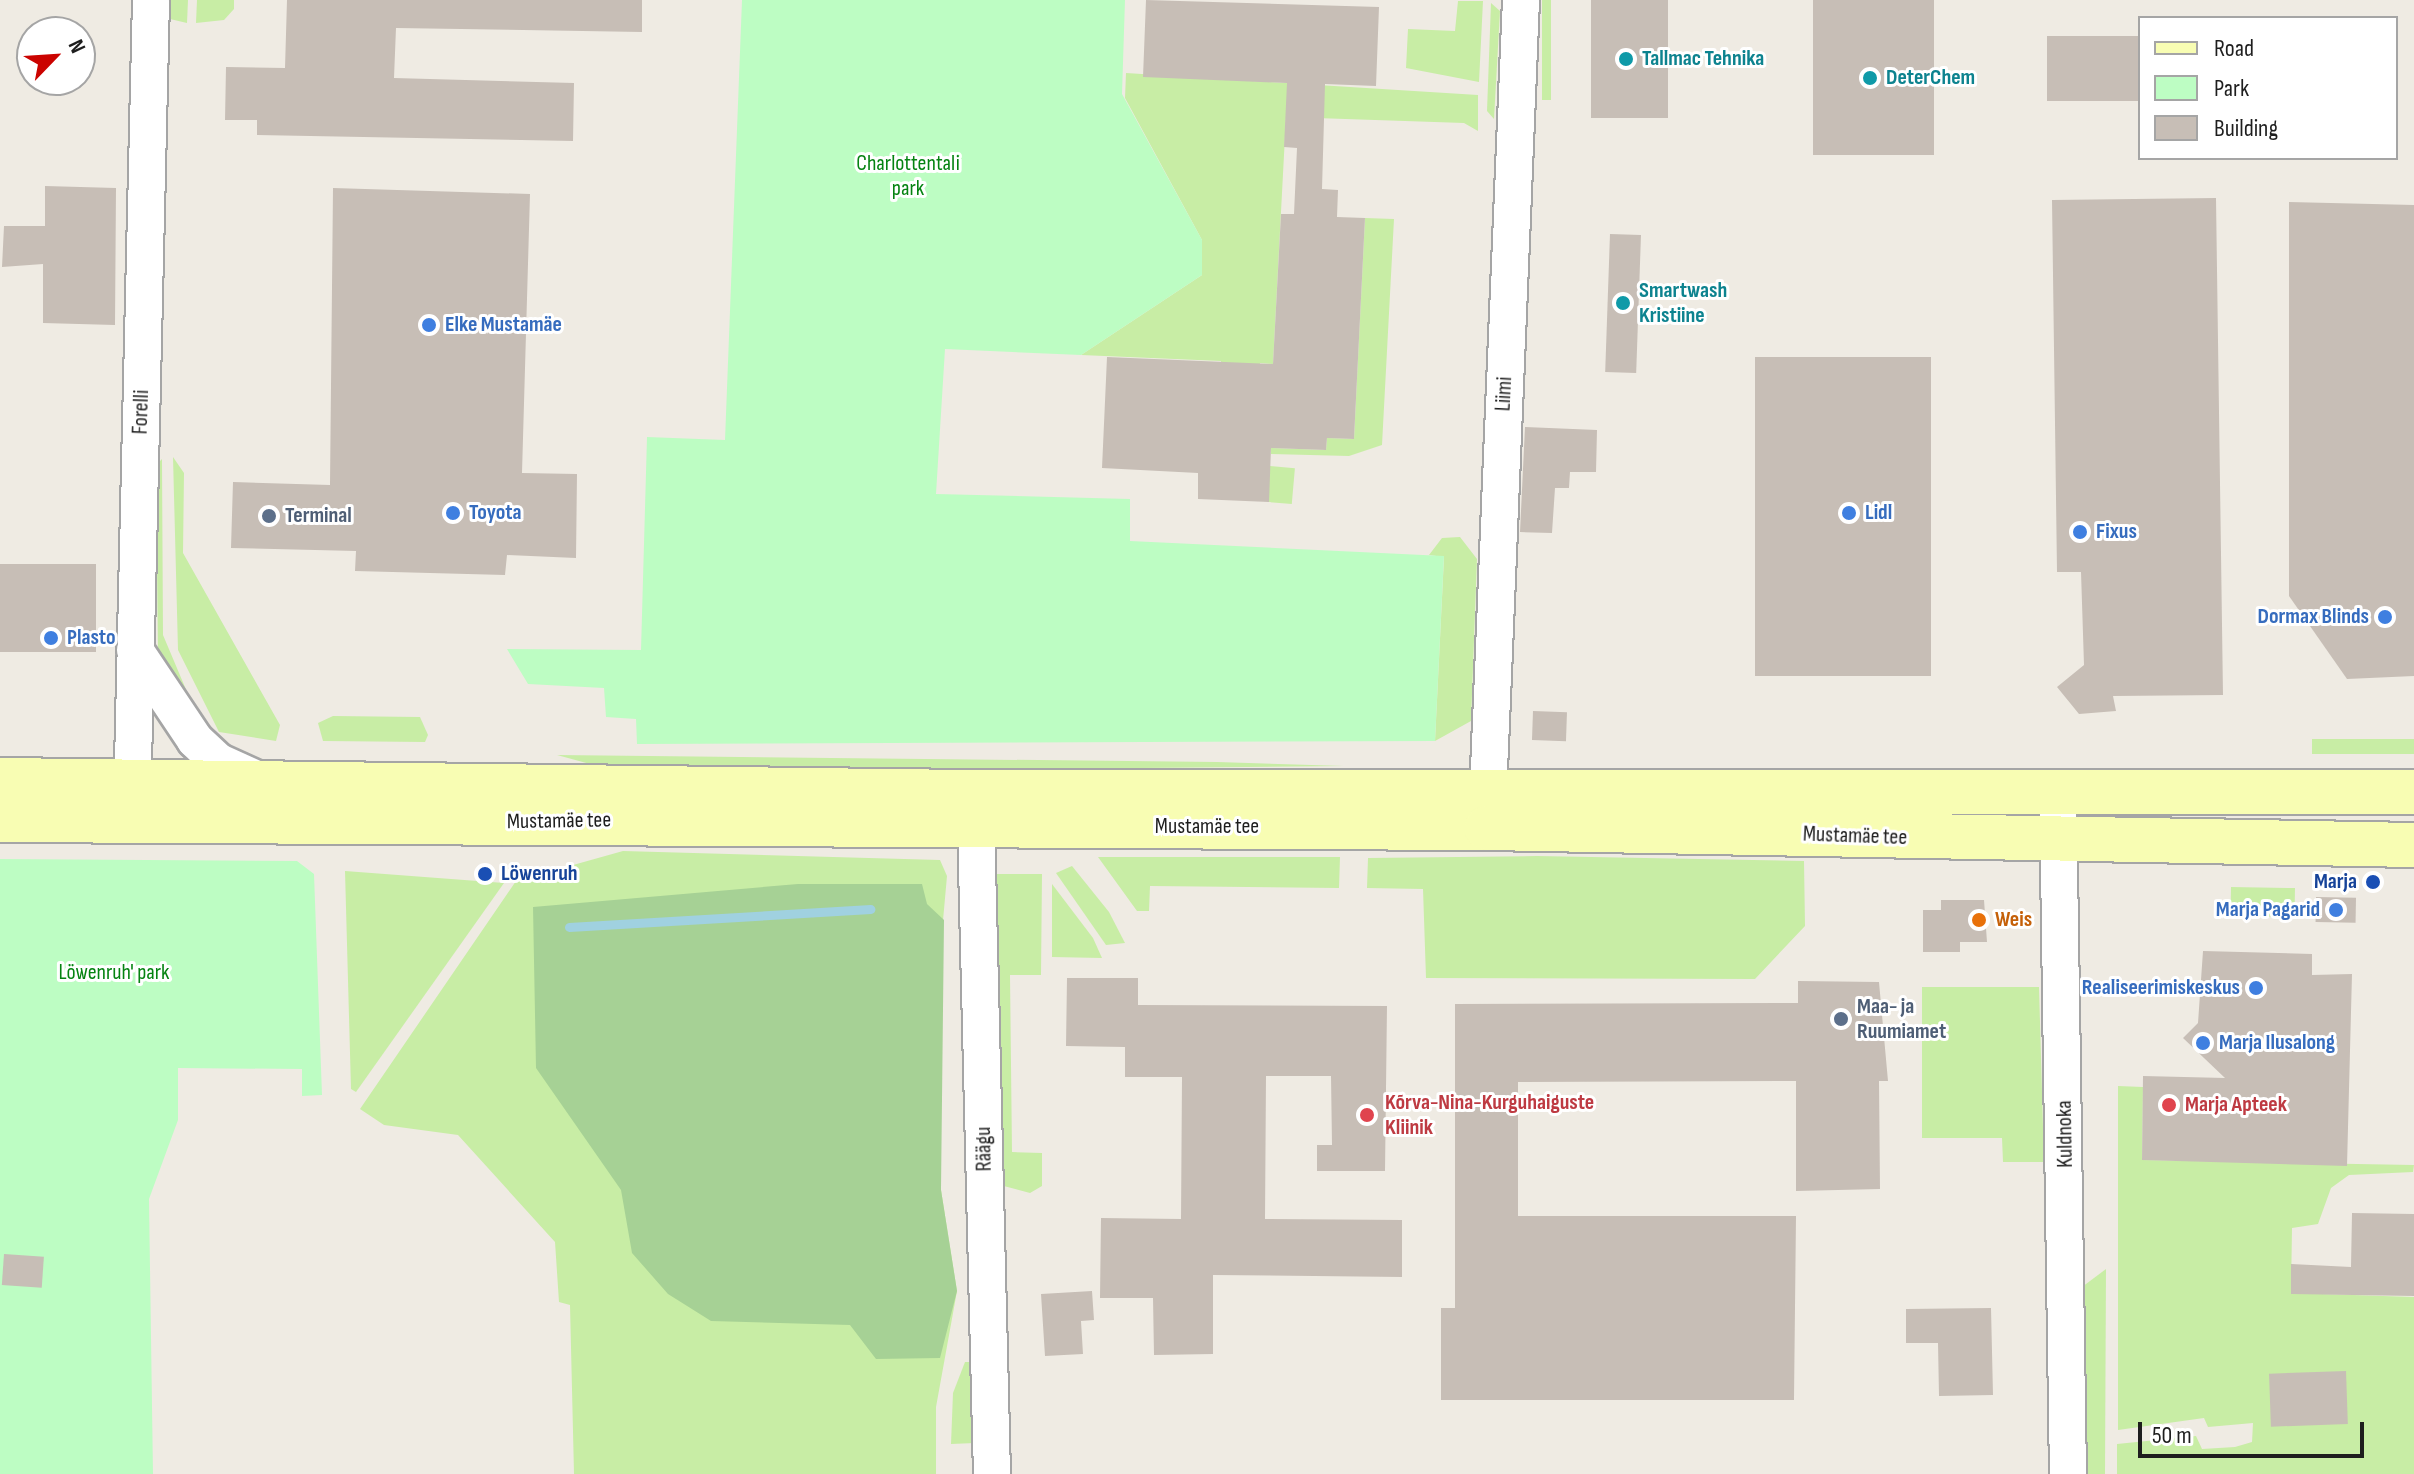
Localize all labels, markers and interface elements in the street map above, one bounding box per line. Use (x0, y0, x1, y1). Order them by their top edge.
north arrow (16, 16, 96, 96)
legend (2138, 16, 2398, 160)
text: Road (2214, 34, 2254, 63)
text: N (62, 35, 91, 58)
place label: Tallmac Tehnika (1642, 46, 1764, 72)
marker: Tallmac Tehnika (1617, 50, 1635, 68)
place label: DeterChem (1886, 65, 1975, 91)
marker: DeterChem (1861, 69, 1879, 87)
text: Park (2214, 74, 2249, 103)
text: Building (2214, 114, 2278, 143)
park label: Charlottentali park (856, 150, 960, 202)
place label: Smartwash Kristiine (1639, 277, 1727, 328)
marker: Smartwash Kristiine (1614, 294, 1632, 312)
place label: Elke Mustamäe (445, 312, 562, 338)
marker: Elke Mustamäe (420, 316, 438, 334)
street label: Liimi (1490, 376, 1518, 412)
street label: Forelli (127, 389, 155, 435)
place label: Toyota (469, 500, 521, 526)
place label: Lidl (1865, 500, 1892, 526)
place label: Terminal (285, 503, 352, 529)
marker: Toyota (444, 504, 462, 522)
marker: Lidl (1840, 504, 1858, 522)
marker: Terminal (260, 507, 278, 525)
place label: Fixus (2096, 519, 2137, 545)
marker: Fixus (2071, 523, 2089, 541)
place label: Dormax Blinds (2258, 604, 2369, 630)
marker: Dormax Blinds (2376, 608, 2394, 626)
place label: Plasto (67, 625, 116, 651)
marker: Plasto (42, 629, 60, 647)
street label: Mustamäe tee (507, 807, 611, 835)
street label: Mustamäe tee (1155, 814, 1259, 840)
street label: Mustamäe tee (1802, 821, 1908, 851)
place label: Löwenruh (501, 861, 578, 887)
marker: Löwenruh (476, 865, 494, 883)
place label: Marja (2314, 869, 2357, 895)
marker: Marja (2364, 873, 2382, 891)
place label: Marja Pagarid (2216, 897, 2320, 923)
marker: Marja Pagarid (2327, 901, 2345, 919)
place label: Weis (1995, 907, 2032, 933)
marker: Weis (1970, 911, 1988, 929)
park label: Löwenruh' park (59, 960, 169, 986)
place label: Realiseerimiskeskus (2082, 975, 2240, 1001)
marker: Realiseerimiskeskus (2247, 979, 2265, 997)
place label: Maa- ja Ruumiamet (1857, 993, 1946, 1044)
marker: Maa- ja Ruumiamet (1832, 1010, 1850, 1028)
place label: Marja Ilusalong (2219, 1030, 2335, 1056)
marker: Marja Ilusalong (2194, 1034, 2212, 1052)
place label: Kõrva-Nina-Kurguhaiguste Kliinik (1385, 1089, 1594, 1140)
place label: Marja Apteek (2185, 1092, 2287, 1118)
marker: Marja Apteek (2160, 1096, 2178, 1114)
street label: Kuldnoka (2051, 1100, 2079, 1168)
marker: Kõrva-Nina-Kurguhaiguste Kliinik (1356, 1104, 1378, 1126)
street label: Räägu (970, 1126, 998, 1172)
scale bar (2142, 1406, 2368, 1456)
text: 50 m (2152, 1421, 2192, 1450)

